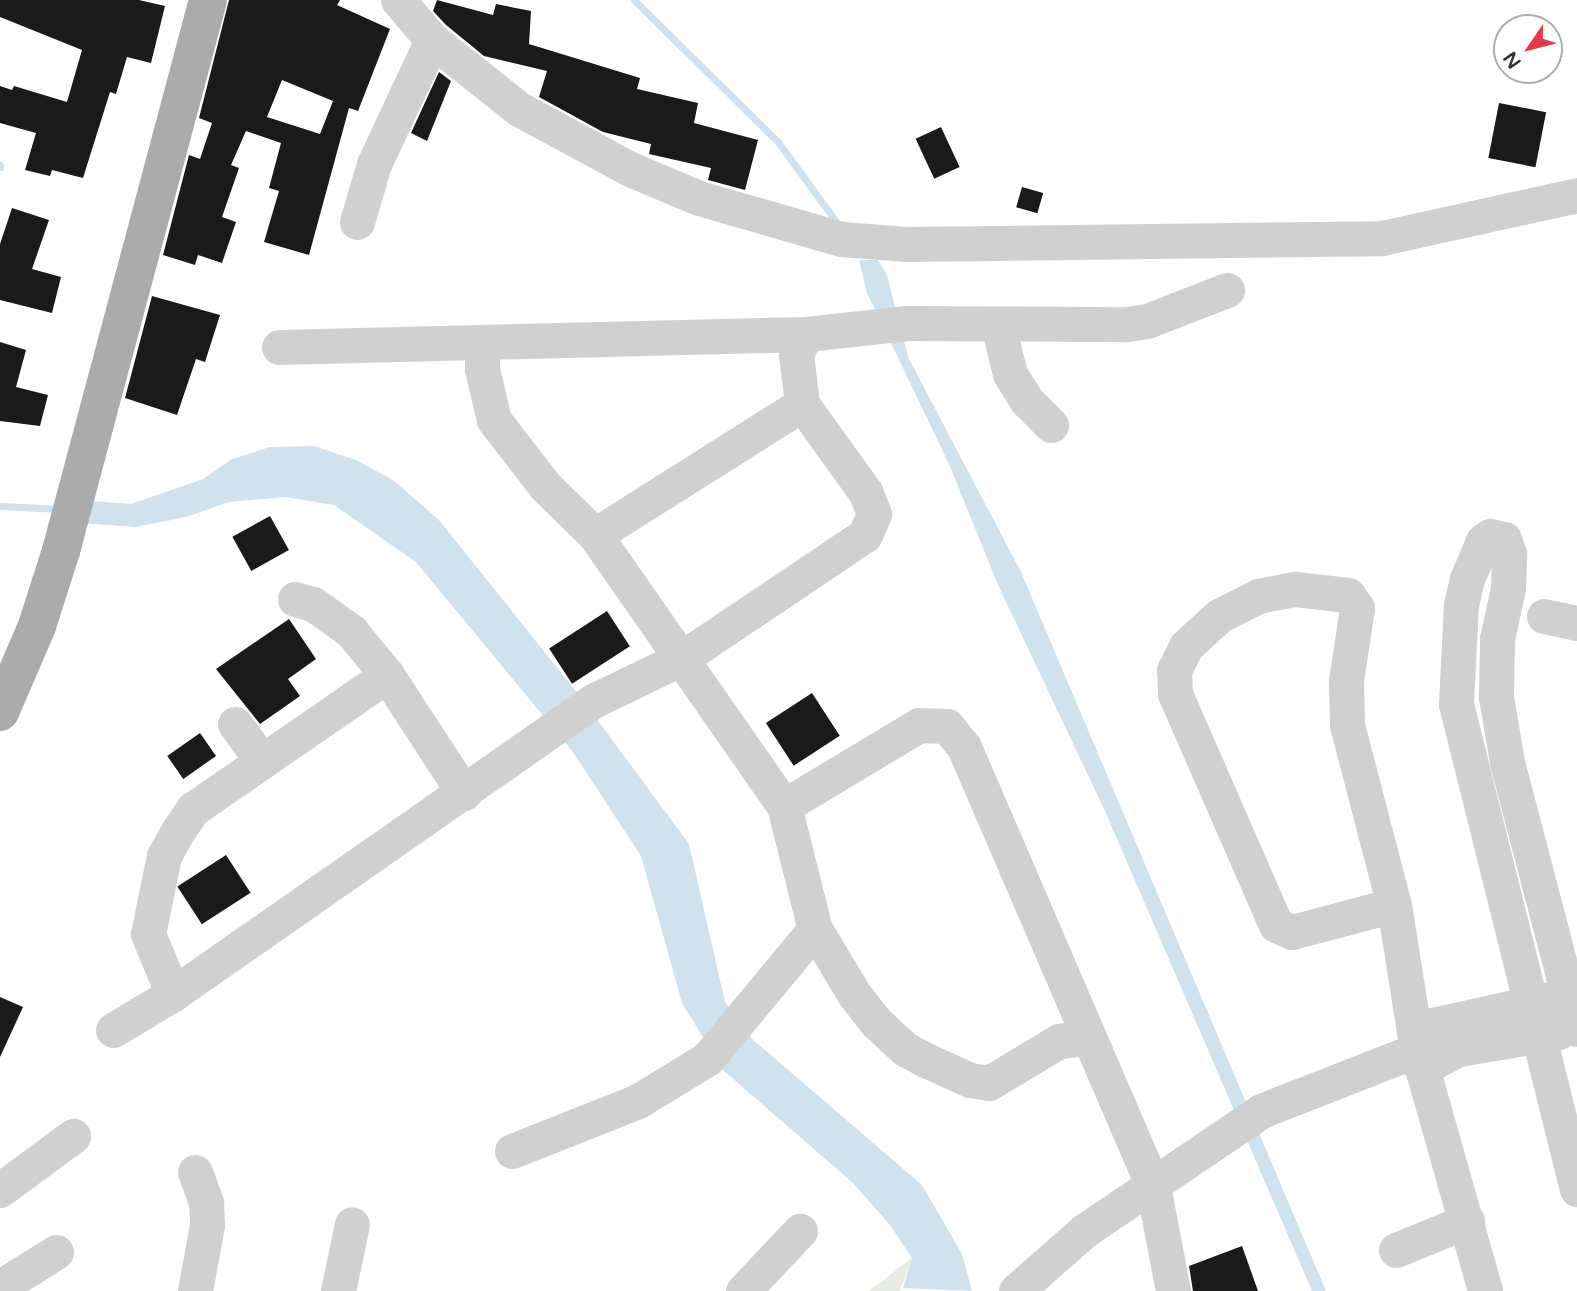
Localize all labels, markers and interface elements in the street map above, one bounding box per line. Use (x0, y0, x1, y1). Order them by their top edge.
north arrow (1493, 14, 1563, 84)
text: N (1499, 47, 1526, 72)

